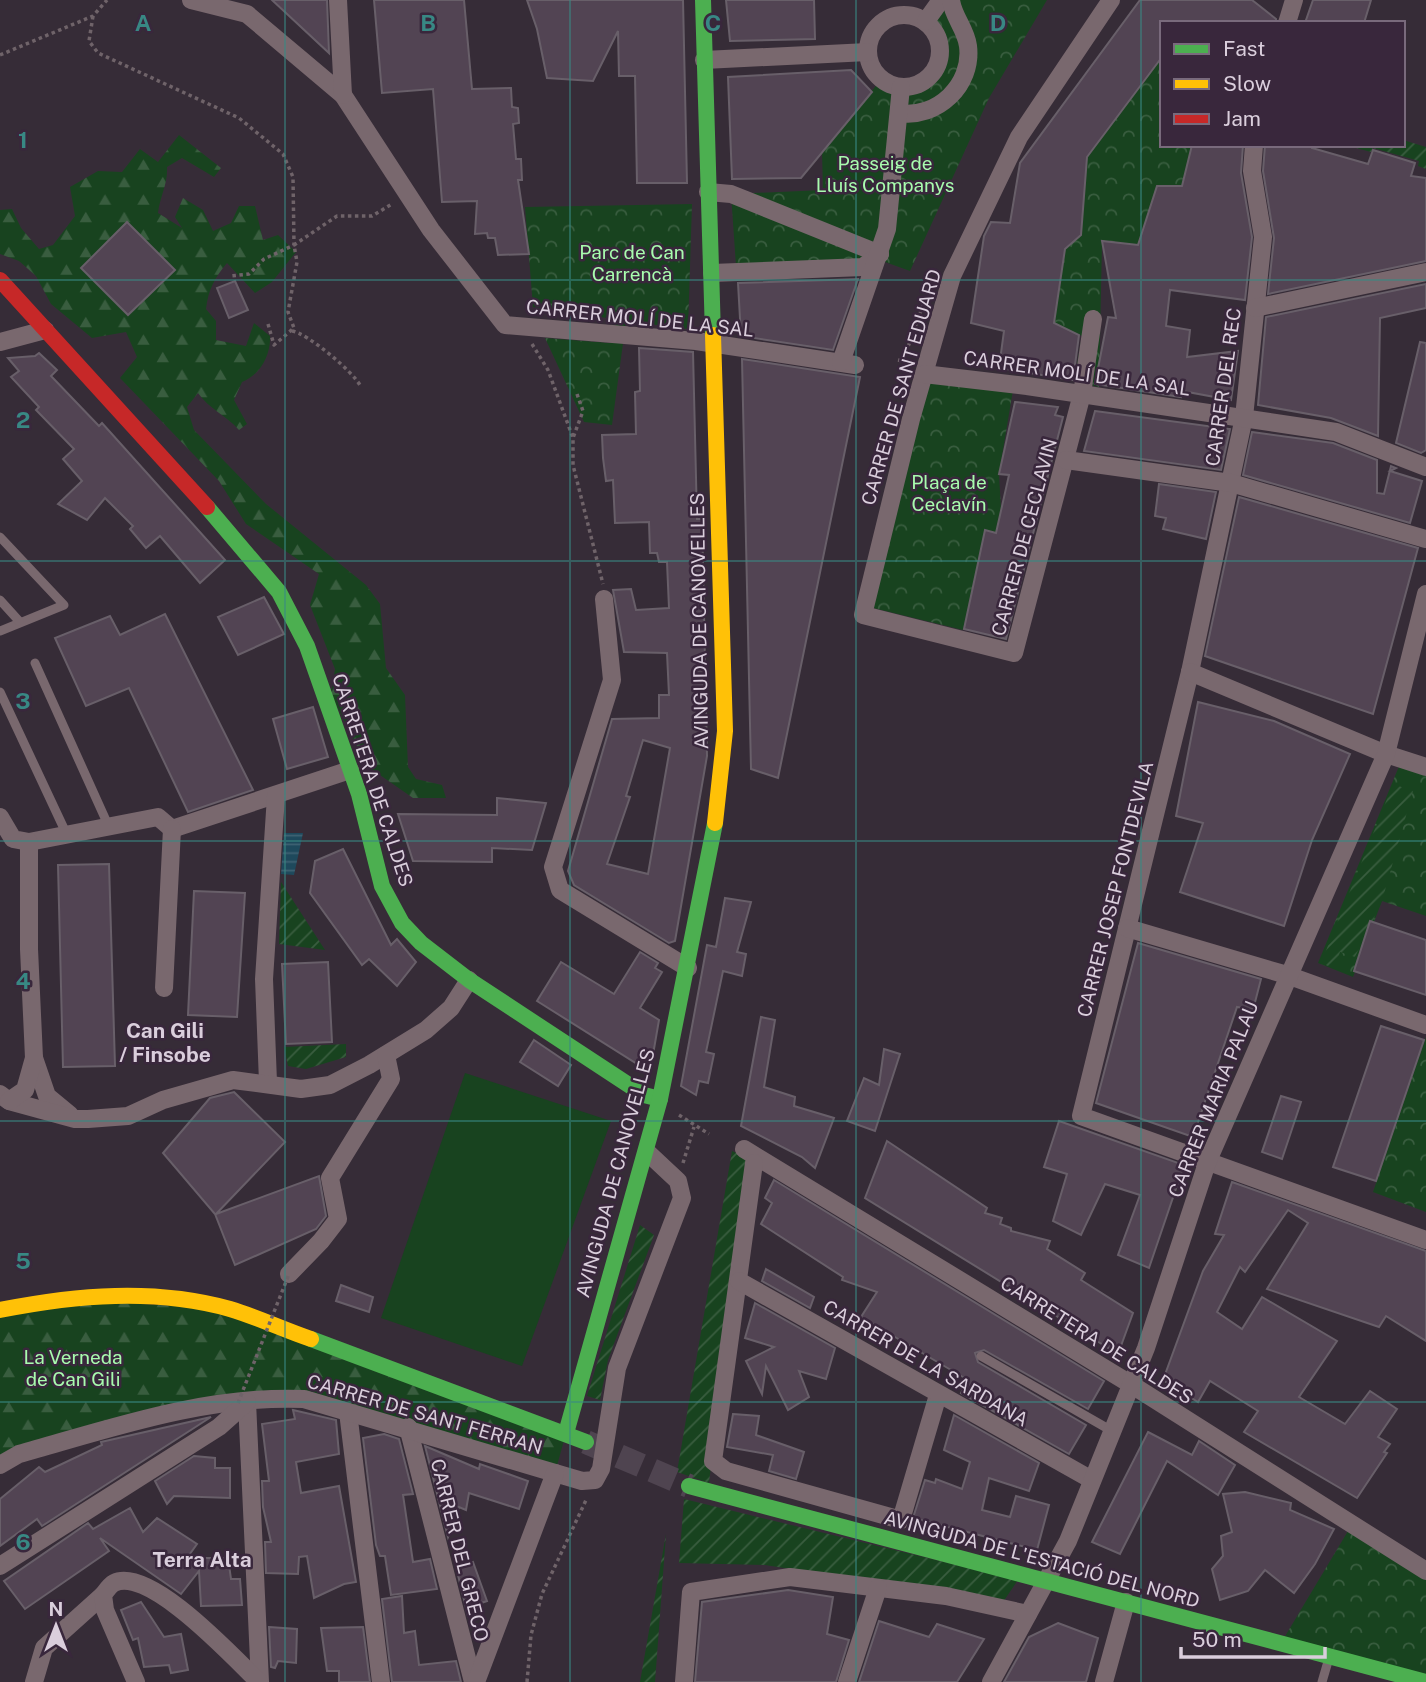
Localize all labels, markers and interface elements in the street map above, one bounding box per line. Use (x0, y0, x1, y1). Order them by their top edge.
text: A (135, 9, 152, 36)
text: B (420, 9, 436, 36)
text: C (705, 9, 721, 36)
text: D (990, 9, 1006, 36)
legend (1160, 21, 1405, 147)
text: Fast (1223, 36, 1265, 61)
text: Slow (1223, 71, 1271, 96)
text: Jam (1223, 106, 1261, 131)
text: 1 (18, 126, 28, 153)
park label: Passeig de Lluís Companys (816, 152, 954, 196)
park label: Parc de Can Carrencà (579, 241, 685, 285)
street label: CARRER DE SANT EDUARD (857, 267, 945, 507)
street label: CARRER MOLÍ DE LA SAL (525, 295, 755, 341)
street label: CARRER DEL REC (1201, 306, 1245, 468)
street label: CARRER MOLÍ DE LA SAL (962, 346, 1192, 400)
text: 2 (16, 406, 30, 433)
street label: CARRER DE CECLAVIN (987, 436, 1061, 638)
park label: Plaça de Ceclavín (911, 471, 987, 515)
street label: AVINGUDA DE CANOVELLES (686, 492, 712, 750)
street label: CARRETERA DE CALDES (328, 671, 418, 889)
text: 3 (15, 687, 31, 714)
street label: CARRER JOSEP FONTDEVILA (1073, 759, 1157, 1019)
text: 4 (15, 967, 31, 994)
street label: CARRER MARIA PALAU (1163, 998, 1263, 1200)
district label: Can Gili / Finsobe (119, 1018, 211, 1067)
street label: AVINGUDA DE CANOVELLES (571, 1046, 659, 1300)
text: 5 (15, 1247, 31, 1274)
street label: CARRETERA DE CALDES (997, 1272, 1197, 1408)
street label: CARRER DE LA SARDANA (820, 1295, 1032, 1431)
park label: La Verneda de Can Gili (23, 1346, 123, 1390)
street label: CARRER DE SANT FERRAN (305, 1370, 545, 1458)
street label: CARRER DEL GRECO (427, 1456, 493, 1644)
street label: AVINGUDA DE L'ESTACIÓ DEL NORD (882, 1506, 1202, 1612)
text: 6 (15, 1528, 31, 1555)
district label: Terra Alta (152, 1547, 252, 1572)
north arrow (21, 1591, 91, 1661)
text: N (49, 1598, 63, 1620)
scale bar (1181, 1616, 1324, 1660)
text: 50 m (1192, 1627, 1242, 1652)

